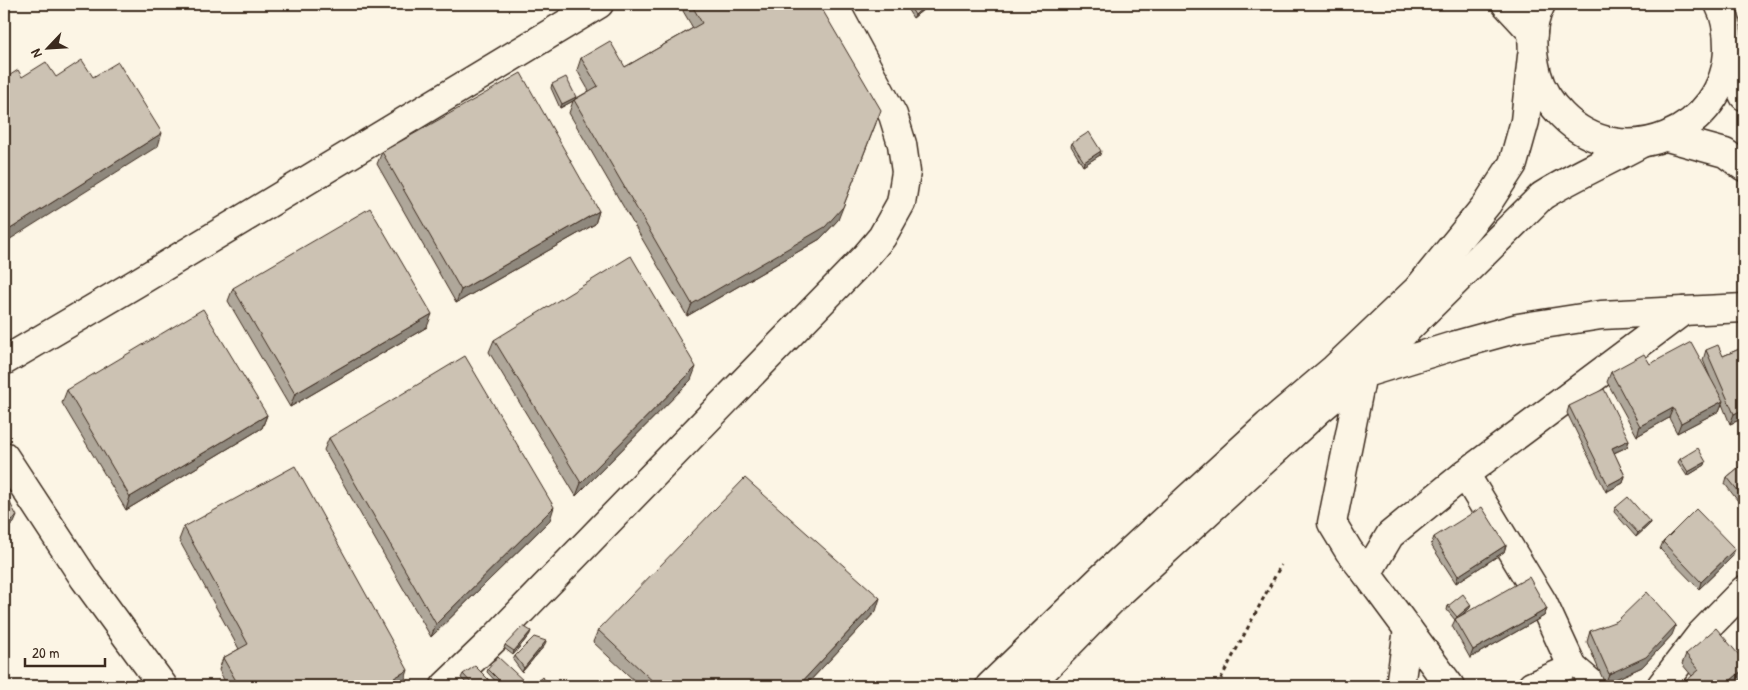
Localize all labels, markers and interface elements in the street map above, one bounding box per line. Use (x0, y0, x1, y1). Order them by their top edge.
north arrow (22, 22, 72, 72)
text: N (25, 46, 46, 61)
scale bar (25, 635, 105, 667)
text: 20 m (32, 642, 59, 663)

